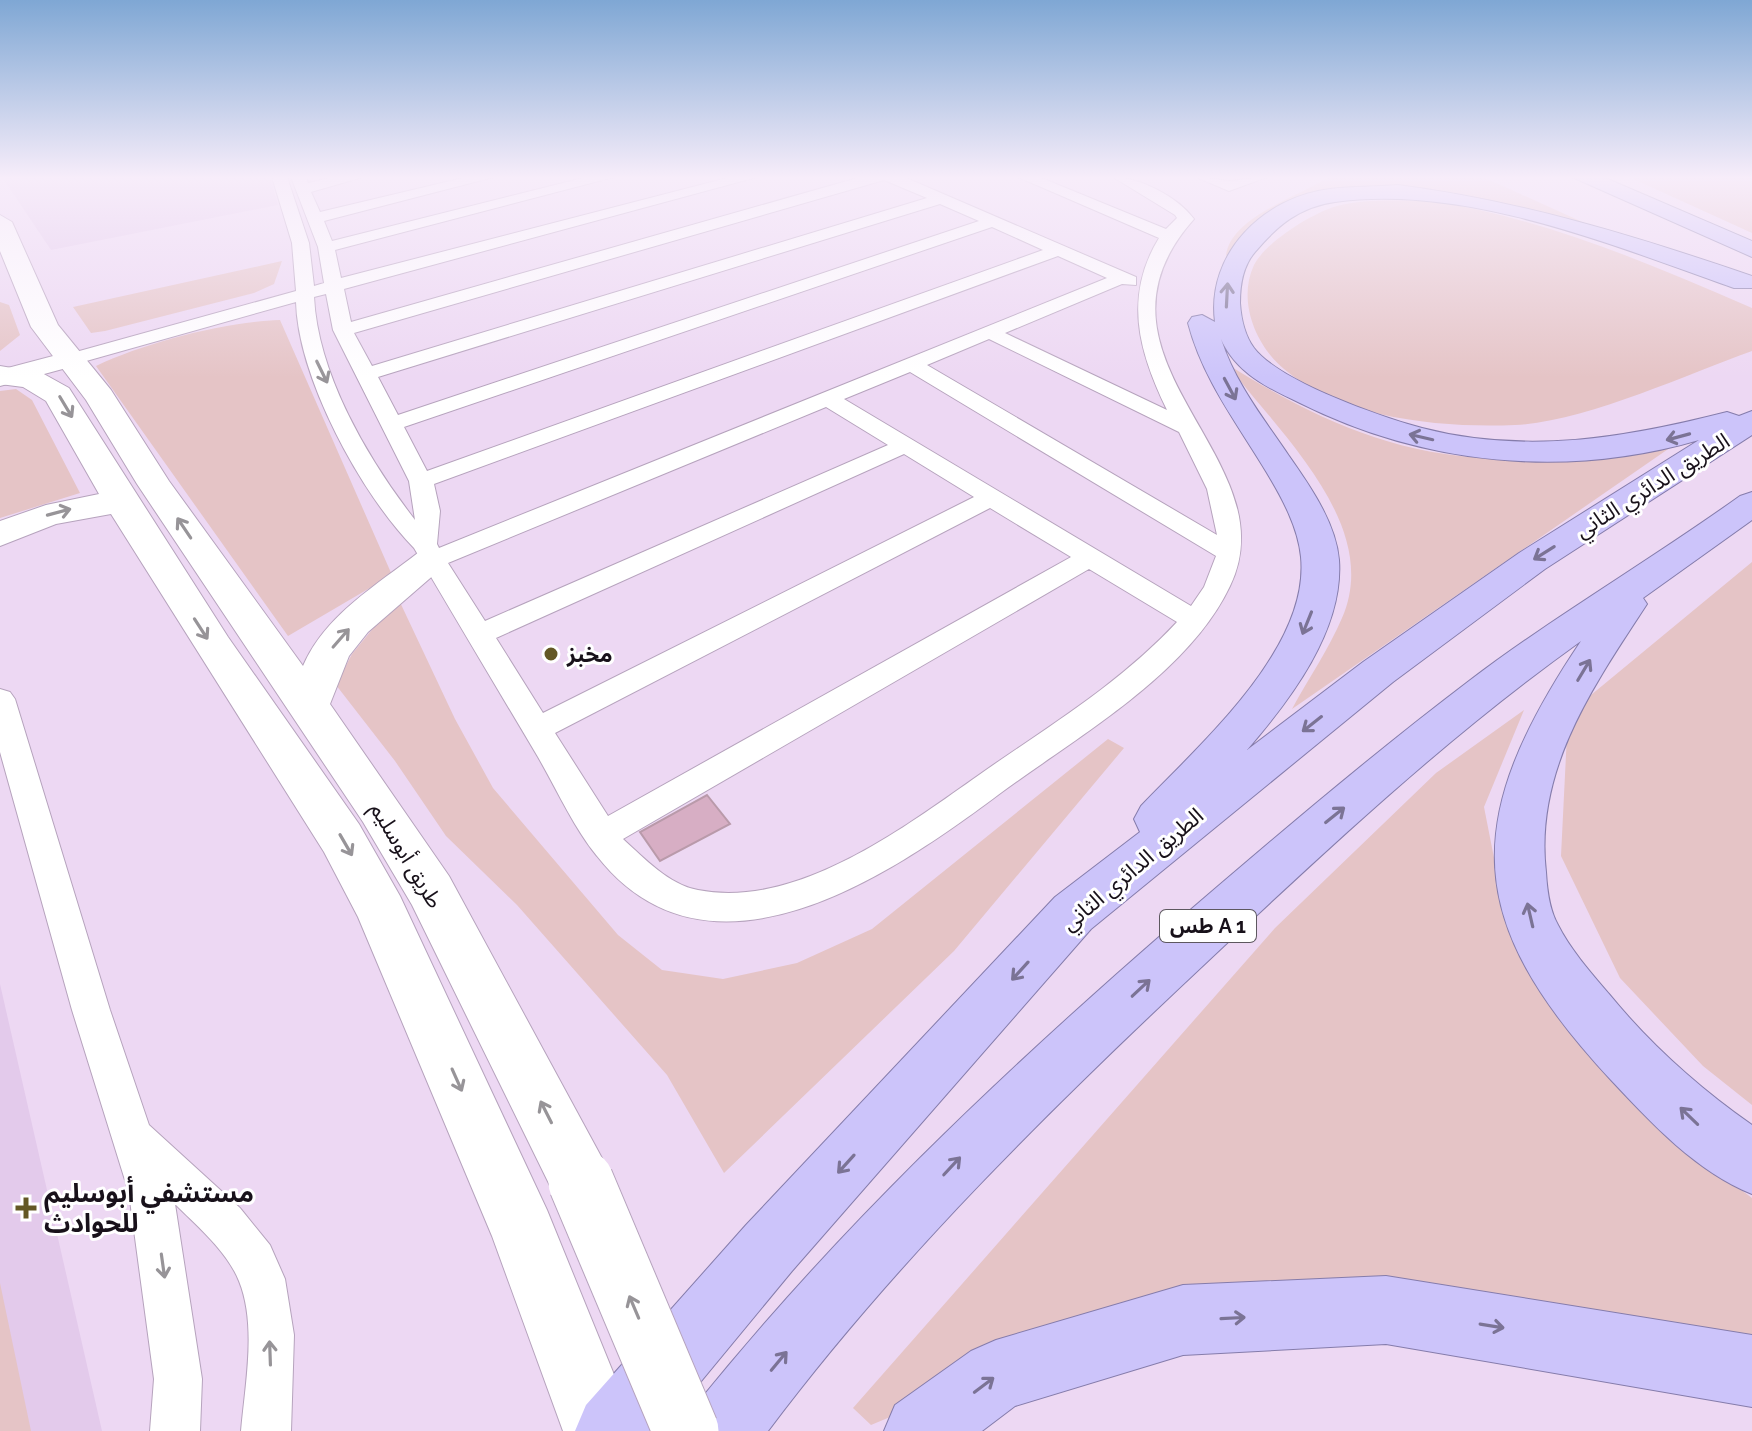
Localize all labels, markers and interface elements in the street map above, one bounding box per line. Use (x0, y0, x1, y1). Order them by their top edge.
one-way arrow (1220, 282, 1235, 309)
one-way arrow (315, 359, 330, 383)
one-way arrow (1222, 376, 1238, 400)
one-way arrow (58, 395, 74, 418)
street label: الطريق الدائري الثاني (1570, 427, 1736, 546)
one-way arrow (1408, 429, 1434, 444)
one-way arrow (1665, 430, 1691, 445)
one-way arrow (45, 504, 71, 519)
one-way arrow (176, 517, 192, 539)
one-way arrow (1533, 546, 1556, 562)
one-way arrow (1299, 610, 1314, 635)
one-way arrow (194, 617, 210, 640)
one-way arrow (332, 629, 350, 649)
place label: مخبز (566, 641, 613, 667)
marker: مخبز (542, 645, 560, 663)
one-way arrow (1576, 659, 1592, 682)
one-way arrow (1302, 715, 1323, 732)
street label: طريق أبوسليم (362, 797, 449, 915)
street label: الطريق الدائري الثاني (1056, 802, 1211, 939)
one-way arrow (1324, 806, 1344, 824)
one-way arrow (339, 833, 354, 857)
one-way arrow (1522, 903, 1537, 929)
road number: طس A 1 (1160, 910, 1256, 942)
one-way arrow (1012, 961, 1030, 981)
one-way arrow (1130, 979, 1150, 997)
one-way arrow (450, 1067, 465, 1092)
one-way arrow (537, 1101, 553, 1125)
one-way arrow (1679, 1107, 1699, 1126)
one-way arrow (837, 1153, 855, 1173)
one-way arrow (942, 1157, 960, 1177)
place label: مستشفي أبوسليم للحوادث (44, 1176, 254, 1238)
marker: مستشفي أبوسليم للحوادث (15, 1197, 37, 1219)
one-way arrow (156, 1253, 171, 1278)
one-way arrow (625, 1295, 640, 1320)
one-way arrow (1219, 1310, 1246, 1325)
one-way arrow (1478, 1320, 1504, 1335)
one-way arrow (262, 1340, 277, 1367)
one-way arrow (770, 1351, 788, 1372)
one-way arrow (973, 1376, 994, 1393)

